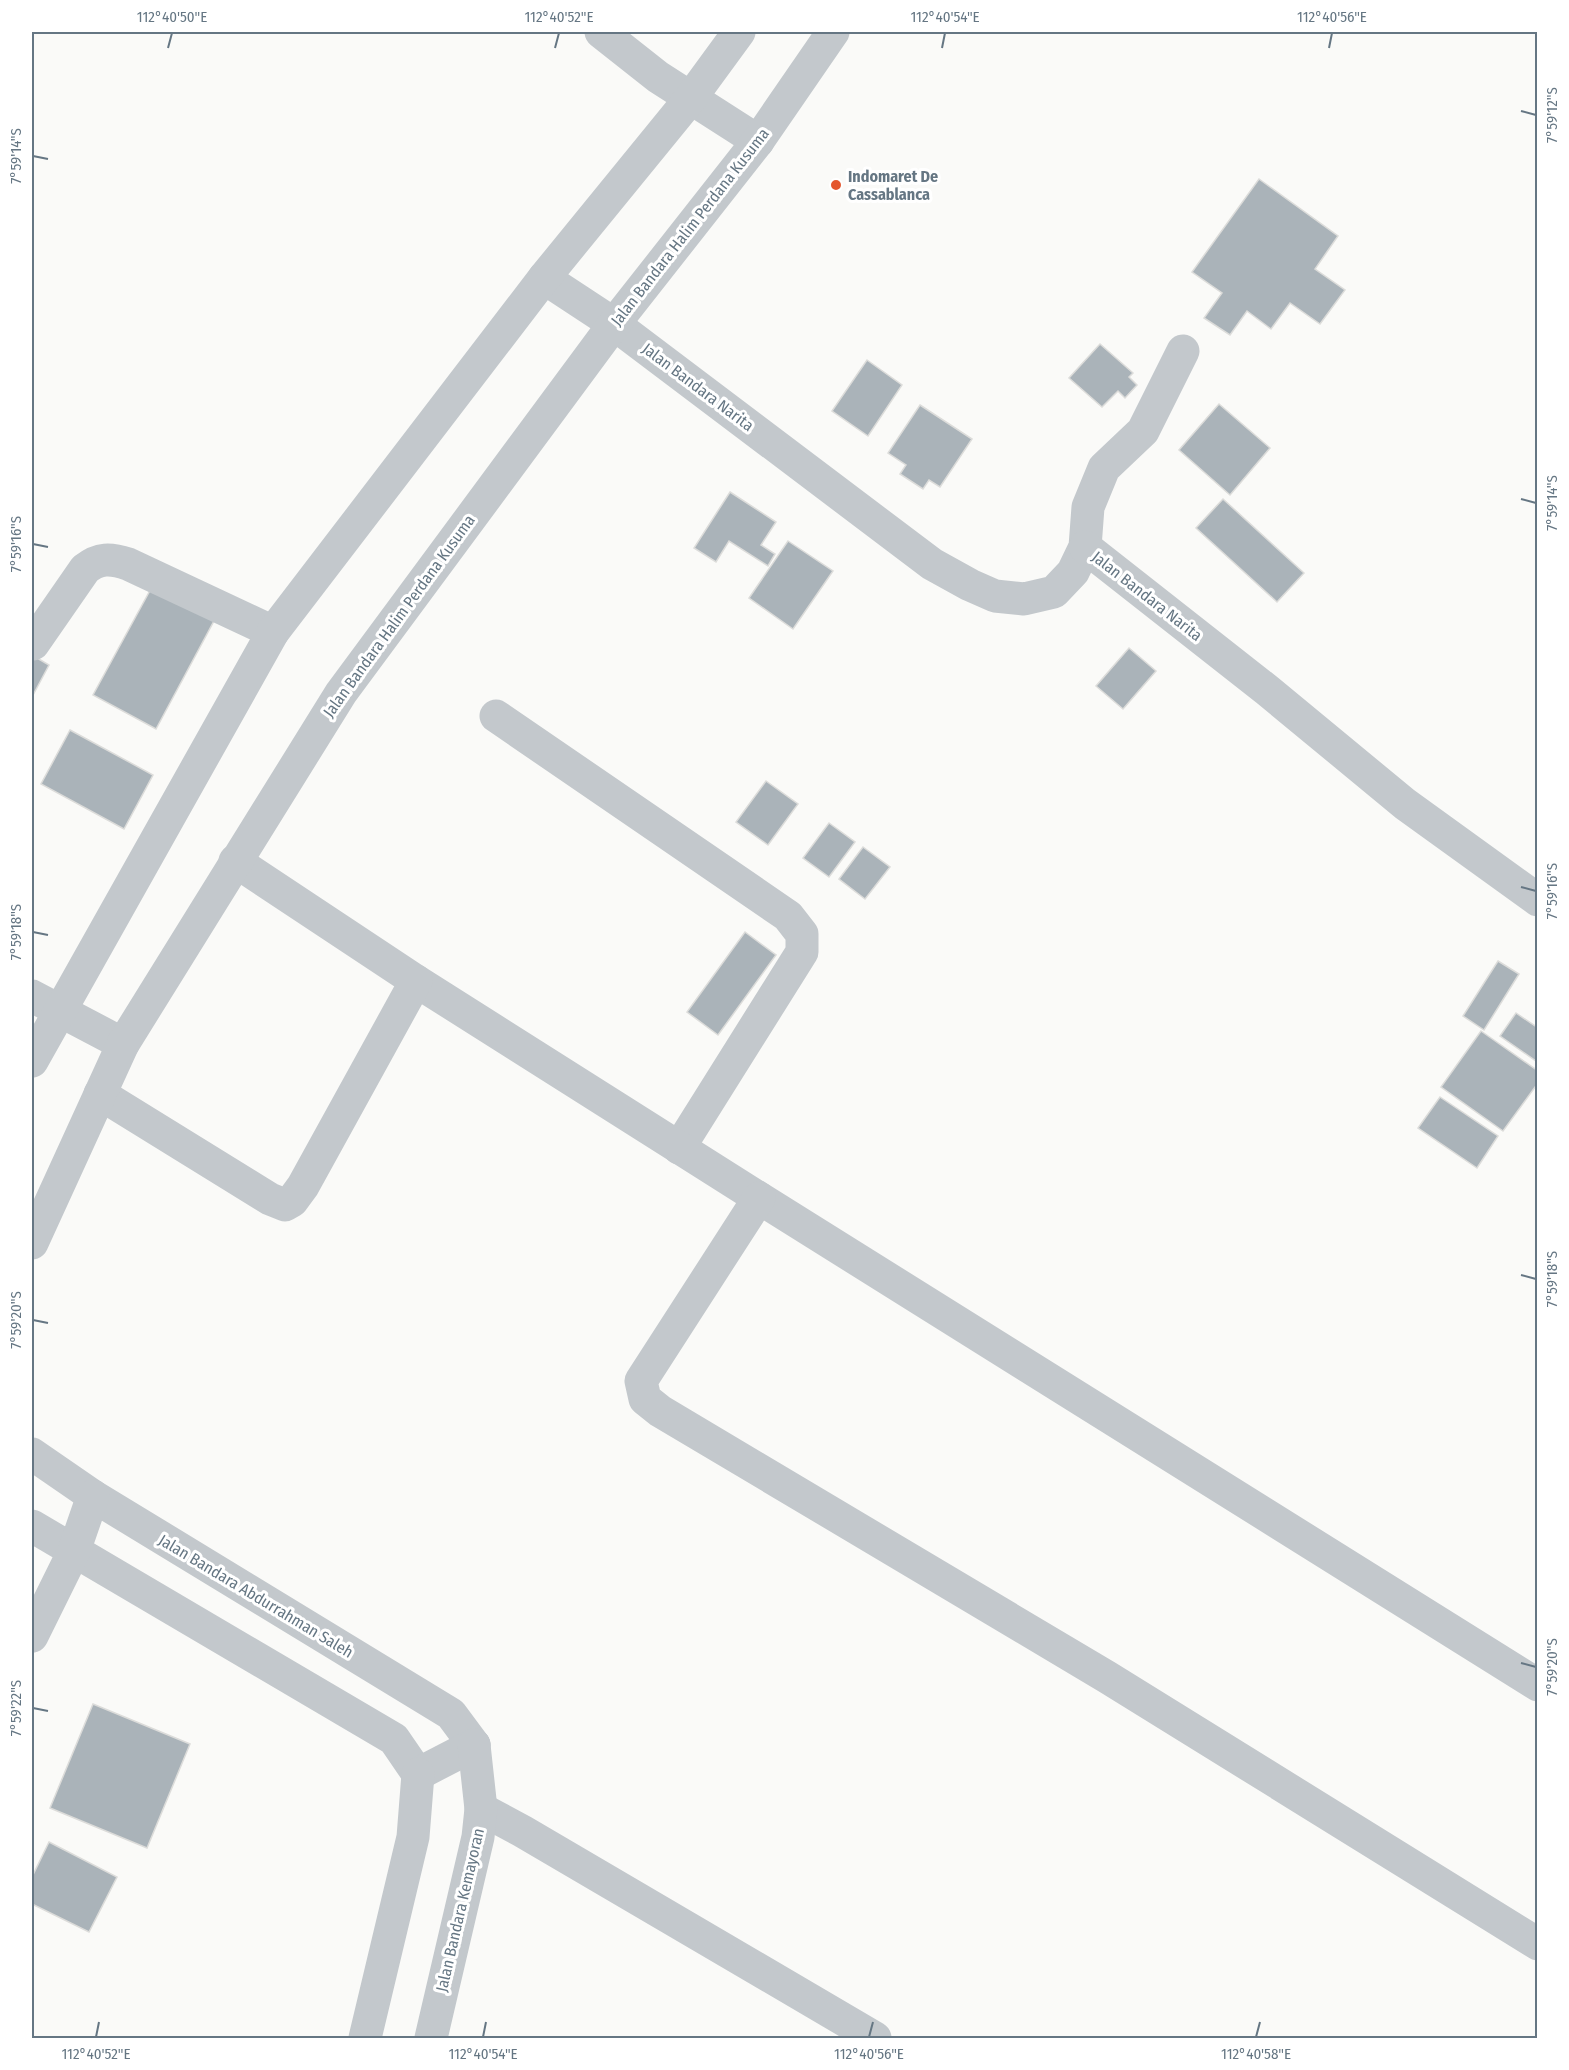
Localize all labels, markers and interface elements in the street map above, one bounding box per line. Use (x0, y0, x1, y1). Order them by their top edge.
text: 112°40'50"E (137, 8, 207, 26)
text: 112°40'52"E (524, 8, 594, 26)
text: 112°40'54"E (910, 8, 980, 26)
text: 112°40'56"E (1297, 8, 1367, 26)
text: 7°59'12"S (1543, 87, 1561, 143)
street label: Jalan Bandara Halim Perdana Kusuma (607, 124, 773, 330)
text: 7°59'14"S (7, 128, 25, 184)
place label: Indomaret De Cassablanca (848, 167, 938, 204)
marker: Indomaret De Cassablanca (829, 178, 843, 192)
street label: Jalan Bandara Narita (639, 339, 758, 435)
text: 7°59'14"S (1543, 475, 1561, 531)
street label: Jalan Bandara Halim Perdana Kusuma (319, 511, 479, 721)
text: 7°59'16"S (7, 516, 25, 572)
street label: Jalan Bandara Narita (1088, 547, 1206, 645)
text: 7°59'16"S (1543, 863, 1561, 919)
text: 7°59'18"S (7, 904, 25, 960)
text: 7°59'18"S (1543, 1251, 1561, 1307)
text: 7°59'20"S (7, 1291, 25, 1349)
street label: Jalan Bandara Abdurrahman Saleh (155, 1530, 357, 1662)
text: 7°59'20"S (1543, 1638, 1561, 1696)
text: 7°59'22"S (7, 1680, 25, 1736)
street label: Jalan Bandara Kemayoran (432, 1826, 488, 1994)
text: 112°40'52"E (61, 2045, 131, 2063)
text: 112°40'54"E (448, 2045, 518, 2063)
text: 112°40'56"E (834, 2045, 904, 2063)
text: 112°40'58"E (1221, 2045, 1291, 2063)

